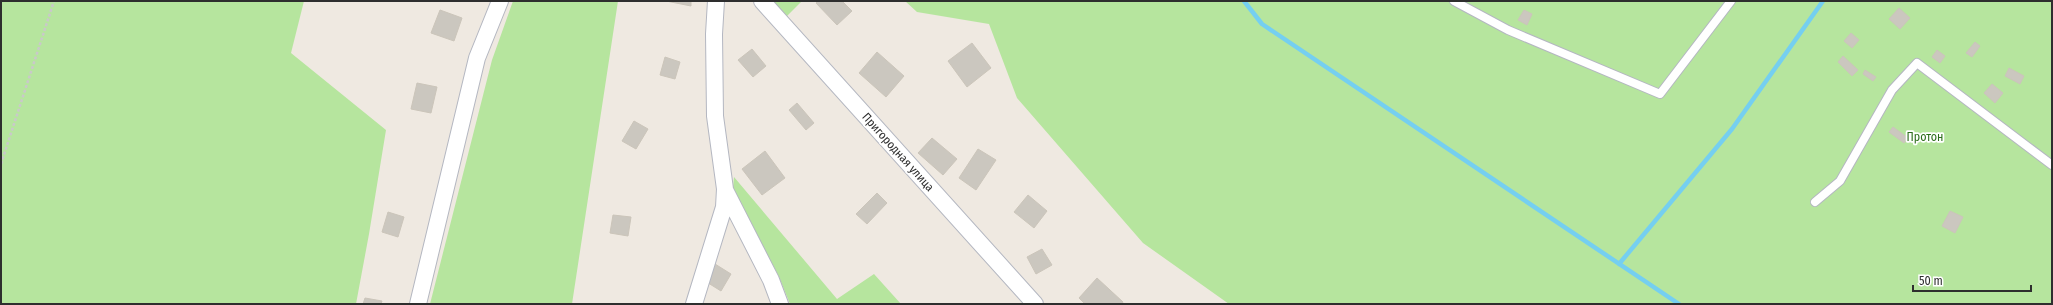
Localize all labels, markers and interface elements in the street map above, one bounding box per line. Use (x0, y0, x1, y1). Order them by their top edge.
street label: Пригородная улица (859, 110, 937, 194)
park label: Протон (1907, 130, 1943, 144)
scale bar (1913, 267, 2031, 293)
text: 50 m (1919, 274, 1943, 288)

